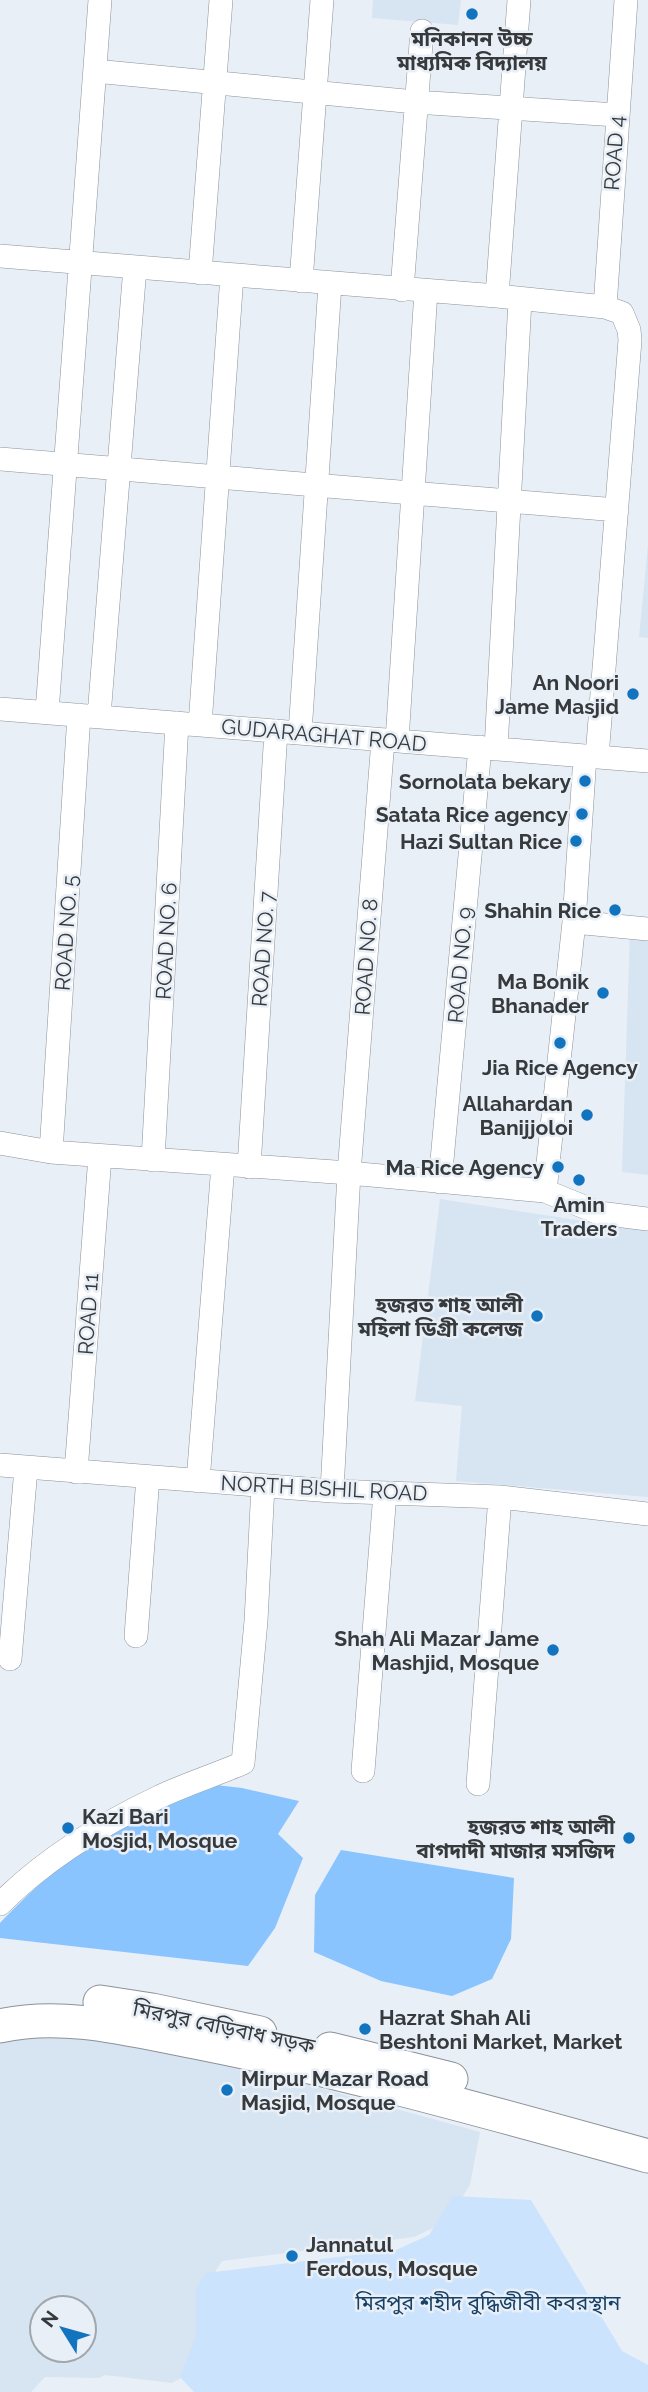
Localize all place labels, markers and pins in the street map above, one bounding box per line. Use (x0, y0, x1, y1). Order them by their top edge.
marker: মনিকানন উচ্চ মাধ্যমিক বিদ্যালয় (464, 6, 480, 22)
place label: মনিকানন উচ্চ মাধ্যমিক বিদ্যালয় (396, 26, 548, 75)
place label: An Noori Jame Masjid (495, 670, 619, 719)
marker: An Noori Jame Masjid (625, 686, 641, 702)
place label: Sornolata bekary (399, 769, 571, 794)
marker: Sornolata bekary (577, 773, 593, 789)
place label: Satata Rice agency (376, 802, 568, 827)
marker: Satata Rice agency (574, 806, 590, 822)
place label: Hazi Sultan Rice (400, 829, 562, 854)
marker: Hazi Sultan Rice (568, 833, 584, 849)
place label: Shahin Rice (484, 898, 601, 923)
marker: Shahin Rice (607, 902, 623, 918)
place label: Ma Bonik Bhanader (491, 969, 589, 1018)
marker: Ma Bonik Bhanader (595, 985, 611, 1001)
marker: Jia Rice Agency (552, 1035, 568, 1051)
place label: Jia Rice Agency (482, 1055, 639, 1080)
place label: Allahardan Banijjoloi (463, 1091, 573, 1140)
marker: Allahardan Banijjoloi (579, 1107, 595, 1123)
place label: Ma Rice Agency (385, 1155, 544, 1180)
marker: Ma Rice Agency (550, 1159, 566, 1175)
marker: Amin Traders (571, 1172, 587, 1188)
place label: Amin Traders (541, 1192, 617, 1241)
place label: হজরত শাহ আলী মহিলা ডিগ্রী কলেজ (357, 1292, 524, 1341)
marker: হজরত শাহ আলী মহিলা ডিগ্রী কলেজ (529, 1308, 545, 1324)
place label: Shah Ali Mazar Jame Mashjid, Mosque (334, 1626, 539, 1675)
marker: Shah Ali Mazar Jame Mashjid, Mosque (545, 1642, 561, 1658)
place label: Kazi Bari Mosjid, Mosque (82, 1804, 238, 1853)
place label: হজরত শাহ আলী বাগদাদী মাজার মসজিদ (415, 1814, 616, 1863)
marker: Kazi Bari Mosjid, Mosque (60, 1820, 76, 1836)
marker: হজরত শাহ আলী বাগদাদী মাজার মসজিদ (621, 1830, 637, 1846)
place label: Hazrat Shah Ali Beshtoni Market, Market (379, 2005, 622, 2054)
marker: Hazrat Shah Ali Beshtoni Market, Market (357, 2021, 373, 2037)
place label: Mirpur Mazar Road Masjid, Mosque (241, 2066, 429, 2115)
marker: Mirpur Mazar Road Masjid, Mosque (219, 2082, 235, 2098)
place label: Jannatul Ferdous, Mosque (306, 2232, 478, 2281)
marker: Jannatul Ferdous, Mosque (284, 2248, 300, 2264)

